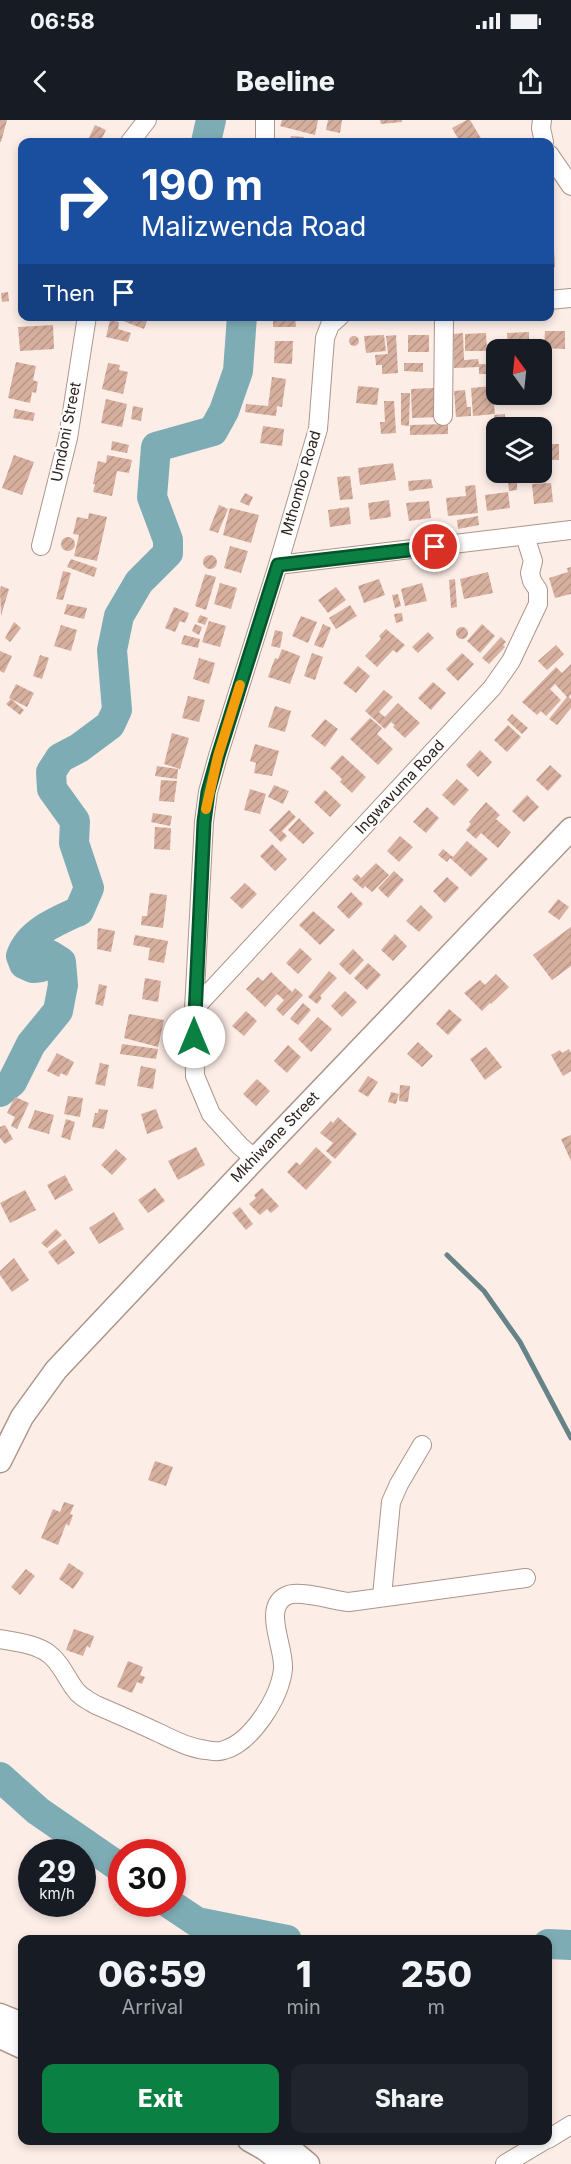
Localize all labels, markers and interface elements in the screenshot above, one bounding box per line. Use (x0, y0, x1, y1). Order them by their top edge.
text: 06:58 (30, 8, 95, 34)
icon: back (24, 65, 57, 98)
text: Beeline (236, 65, 335, 98)
icon: share (514, 65, 547, 98)
text: 190 m (141, 159, 263, 210)
icon: right (42, 162, 120, 240)
text: Malizwenda Road (141, 210, 366, 243)
icon: arrive (107, 276, 140, 309)
text: Then (42, 280, 95, 306)
north arrow (486, 339, 552, 405)
map controls (486, 339, 552, 483)
street label: Umdoni Street (46, 380, 85, 484)
button: layers (486, 417, 552, 483)
street label: Mthombo Road (276, 428, 325, 538)
pin (409, 521, 460, 572)
icon: arrive (418, 530, 451, 563)
street label: Ingwavuma Road (351, 736, 448, 838)
position arrow (162, 1005, 226, 1069)
street label: Mkhiwane Street (226, 1087, 323, 1186)
speed limit sign: 30 (108, 1839, 186, 1917)
text: 29 (38, 1853, 76, 1889)
text: km/h (39, 1884, 75, 1903)
text: 06:59 (98, 1952, 207, 1996)
text: 1 (296, 1952, 312, 1996)
text: 250 (401, 1952, 472, 1996)
text: Arrival (122, 1995, 183, 2019)
text: min (287, 1995, 321, 2019)
text: m (428, 1995, 445, 2019)
button: Exit (42, 2064, 279, 2133)
button: Share (291, 2064, 528, 2133)

